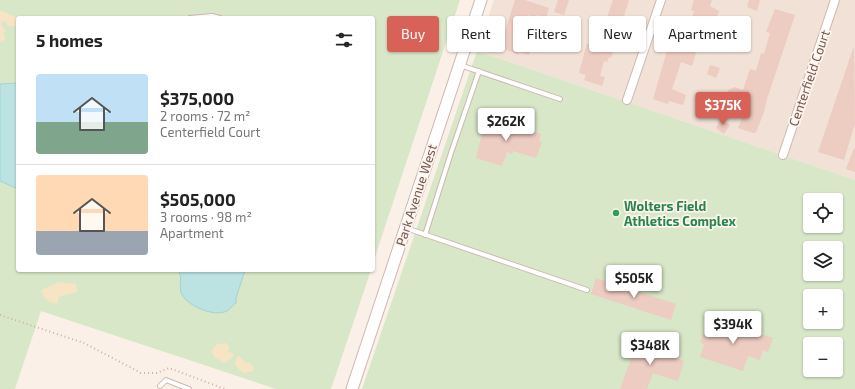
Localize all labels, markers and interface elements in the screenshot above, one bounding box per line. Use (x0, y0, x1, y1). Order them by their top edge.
chip: Buy (387, 16, 439, 52)
chip: Rent (447, 16, 505, 52)
chip: Filters (513, 16, 581, 52)
chip: New (589, 16, 646, 52)
chip: Apartment (654, 16, 751, 52)
street label: Centerfield Court (785, 28, 833, 128)
icon: filters (333, 29, 355, 51)
text: 5 homes (36, 30, 103, 50)
text: $375,000 (160, 88, 234, 108)
icon: home (68, 90, 116, 138)
pin: $375K (695, 92, 751, 126)
text: $375K (704, 97, 742, 113)
text: 2 rooms · 72 m² (160, 108, 251, 124)
pin: $262K (478, 108, 534, 142)
text: $262K (487, 113, 525, 129)
text: Centerfield Court (160, 124, 261, 140)
street label: Park Avenue West (392, 142, 440, 248)
text: $505,000 (160, 189, 236, 209)
icon: home (68, 191, 116, 239)
map controls (803, 193, 843, 377)
button: locate (803, 193, 843, 233)
place label: Wolters Field Athletics Complex (624, 198, 736, 229)
marker: Wolters Field Athletics Complex (611, 208, 621, 218)
text: 3 rooms · 98 m² (160, 209, 252, 225)
text: Apartment (160, 225, 224, 241)
button: layers (803, 241, 843, 281)
pin: $505K (606, 265, 662, 299)
text: $505K (615, 270, 653, 286)
button: + (803, 289, 843, 329)
pin: $394K (705, 311, 761, 345)
text: $394K (713, 316, 753, 332)
pin: $348K (622, 332, 678, 366)
text: $348K (630, 337, 670, 353)
button: − (803, 337, 843, 377)

